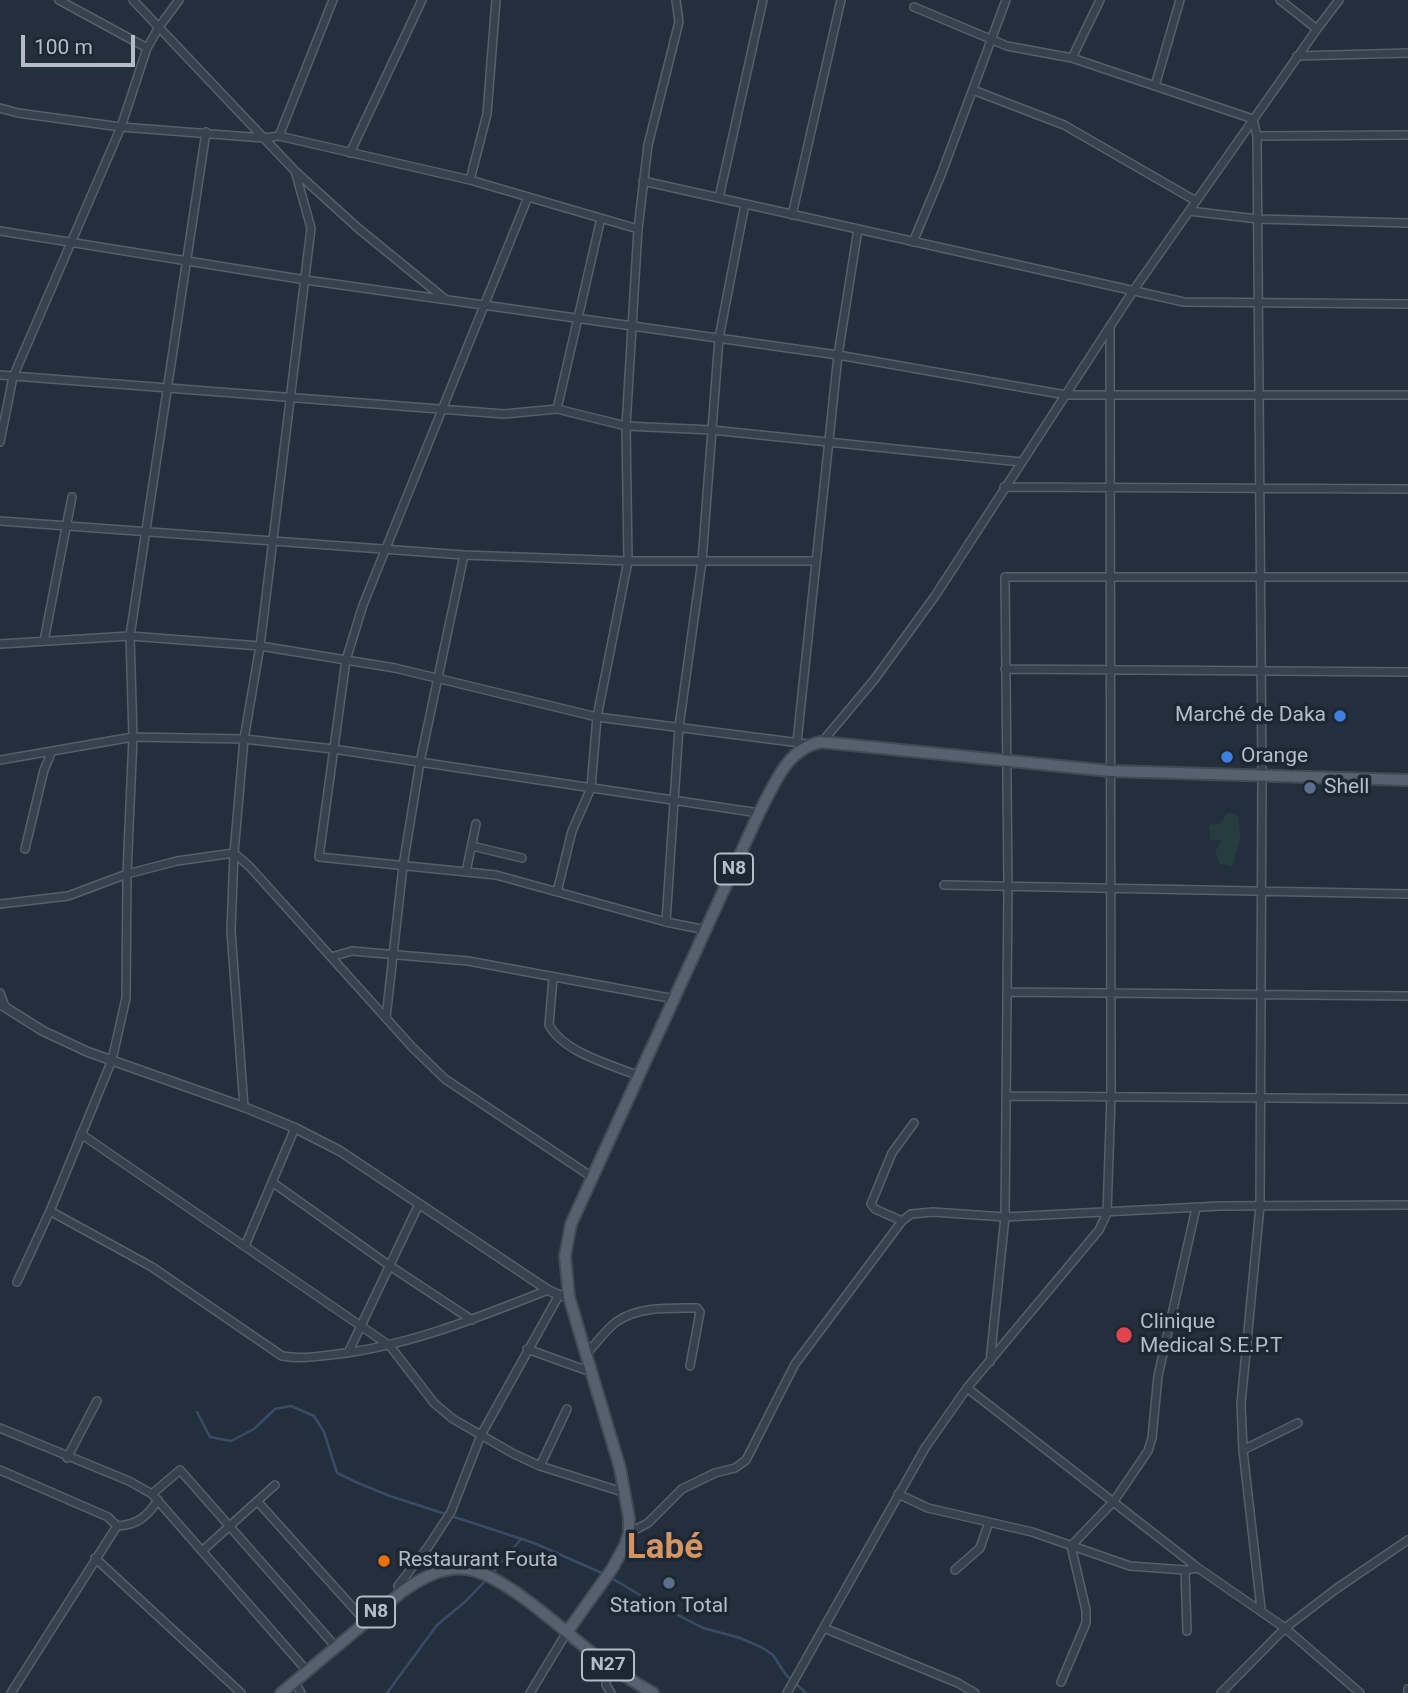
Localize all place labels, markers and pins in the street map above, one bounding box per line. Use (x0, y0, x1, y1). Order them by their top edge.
place label: Marché de Daka (1175, 703, 1326, 729)
marker: Marché de Daka (1332, 708, 1348, 724)
place label: Orange (1241, 744, 1308, 770)
marker: Orange (1219, 749, 1235, 765)
place label: Shell (1324, 775, 1369, 801)
marker: Shell (1302, 780, 1318, 796)
place label: Clinique Medical S.E.P.T (1140, 1310, 1283, 1360)
marker: Clinique Medical S.E.P.T (1114, 1325, 1134, 1345)
place label: Restaurant Fouta (398, 1548, 558, 1574)
marker: Restaurant Fouta (376, 1553, 392, 1569)
marker: Station Total (661, 1575, 677, 1591)
place label: Station Total (610, 1594, 728, 1620)

